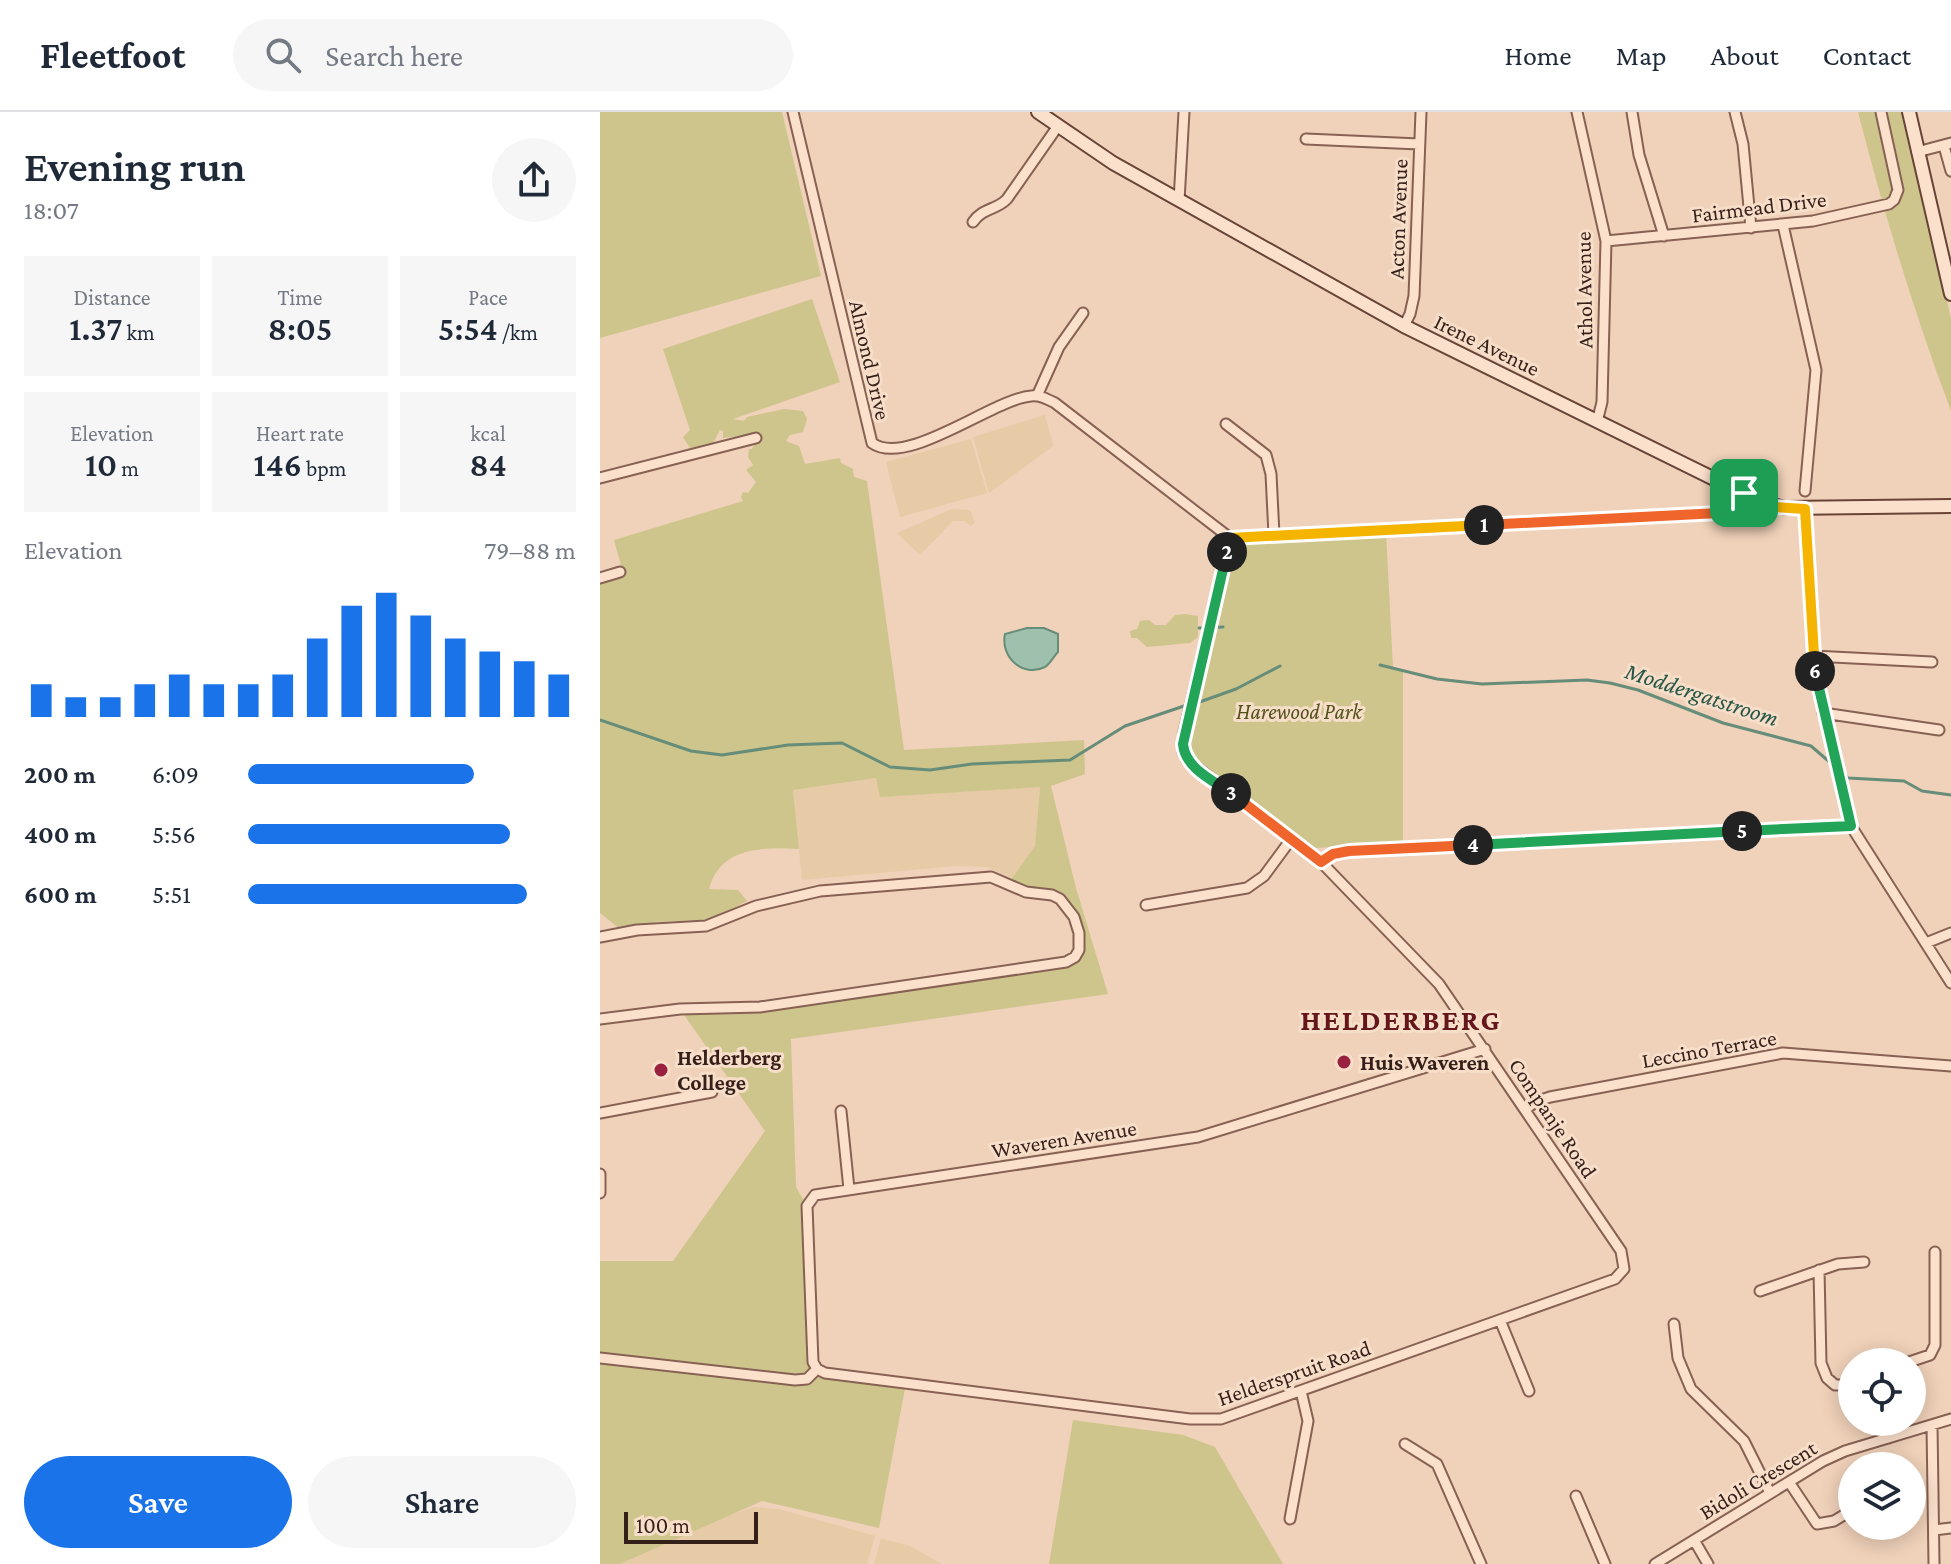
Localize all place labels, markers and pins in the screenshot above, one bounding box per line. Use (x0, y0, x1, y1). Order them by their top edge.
pin (1710, 459, 1778, 527)
pin: 1 (1464, 505, 1504, 545)
pin: 2 (1207, 532, 1247, 572)
pin: 6 (1795, 651, 1835, 691)
pin: 3 (1211, 773, 1251, 813)
pin: 5 (1722, 811, 1762, 851)
pin: 4 (1453, 825, 1493, 865)
place label: Helderberg College (677, 1045, 781, 1095)
place label: Huis Waveren (1360, 1050, 1490, 1075)
marker: Huis Waveren (1335, 1053, 1353, 1071)
marker: Helderberg College (652, 1061, 670, 1079)

